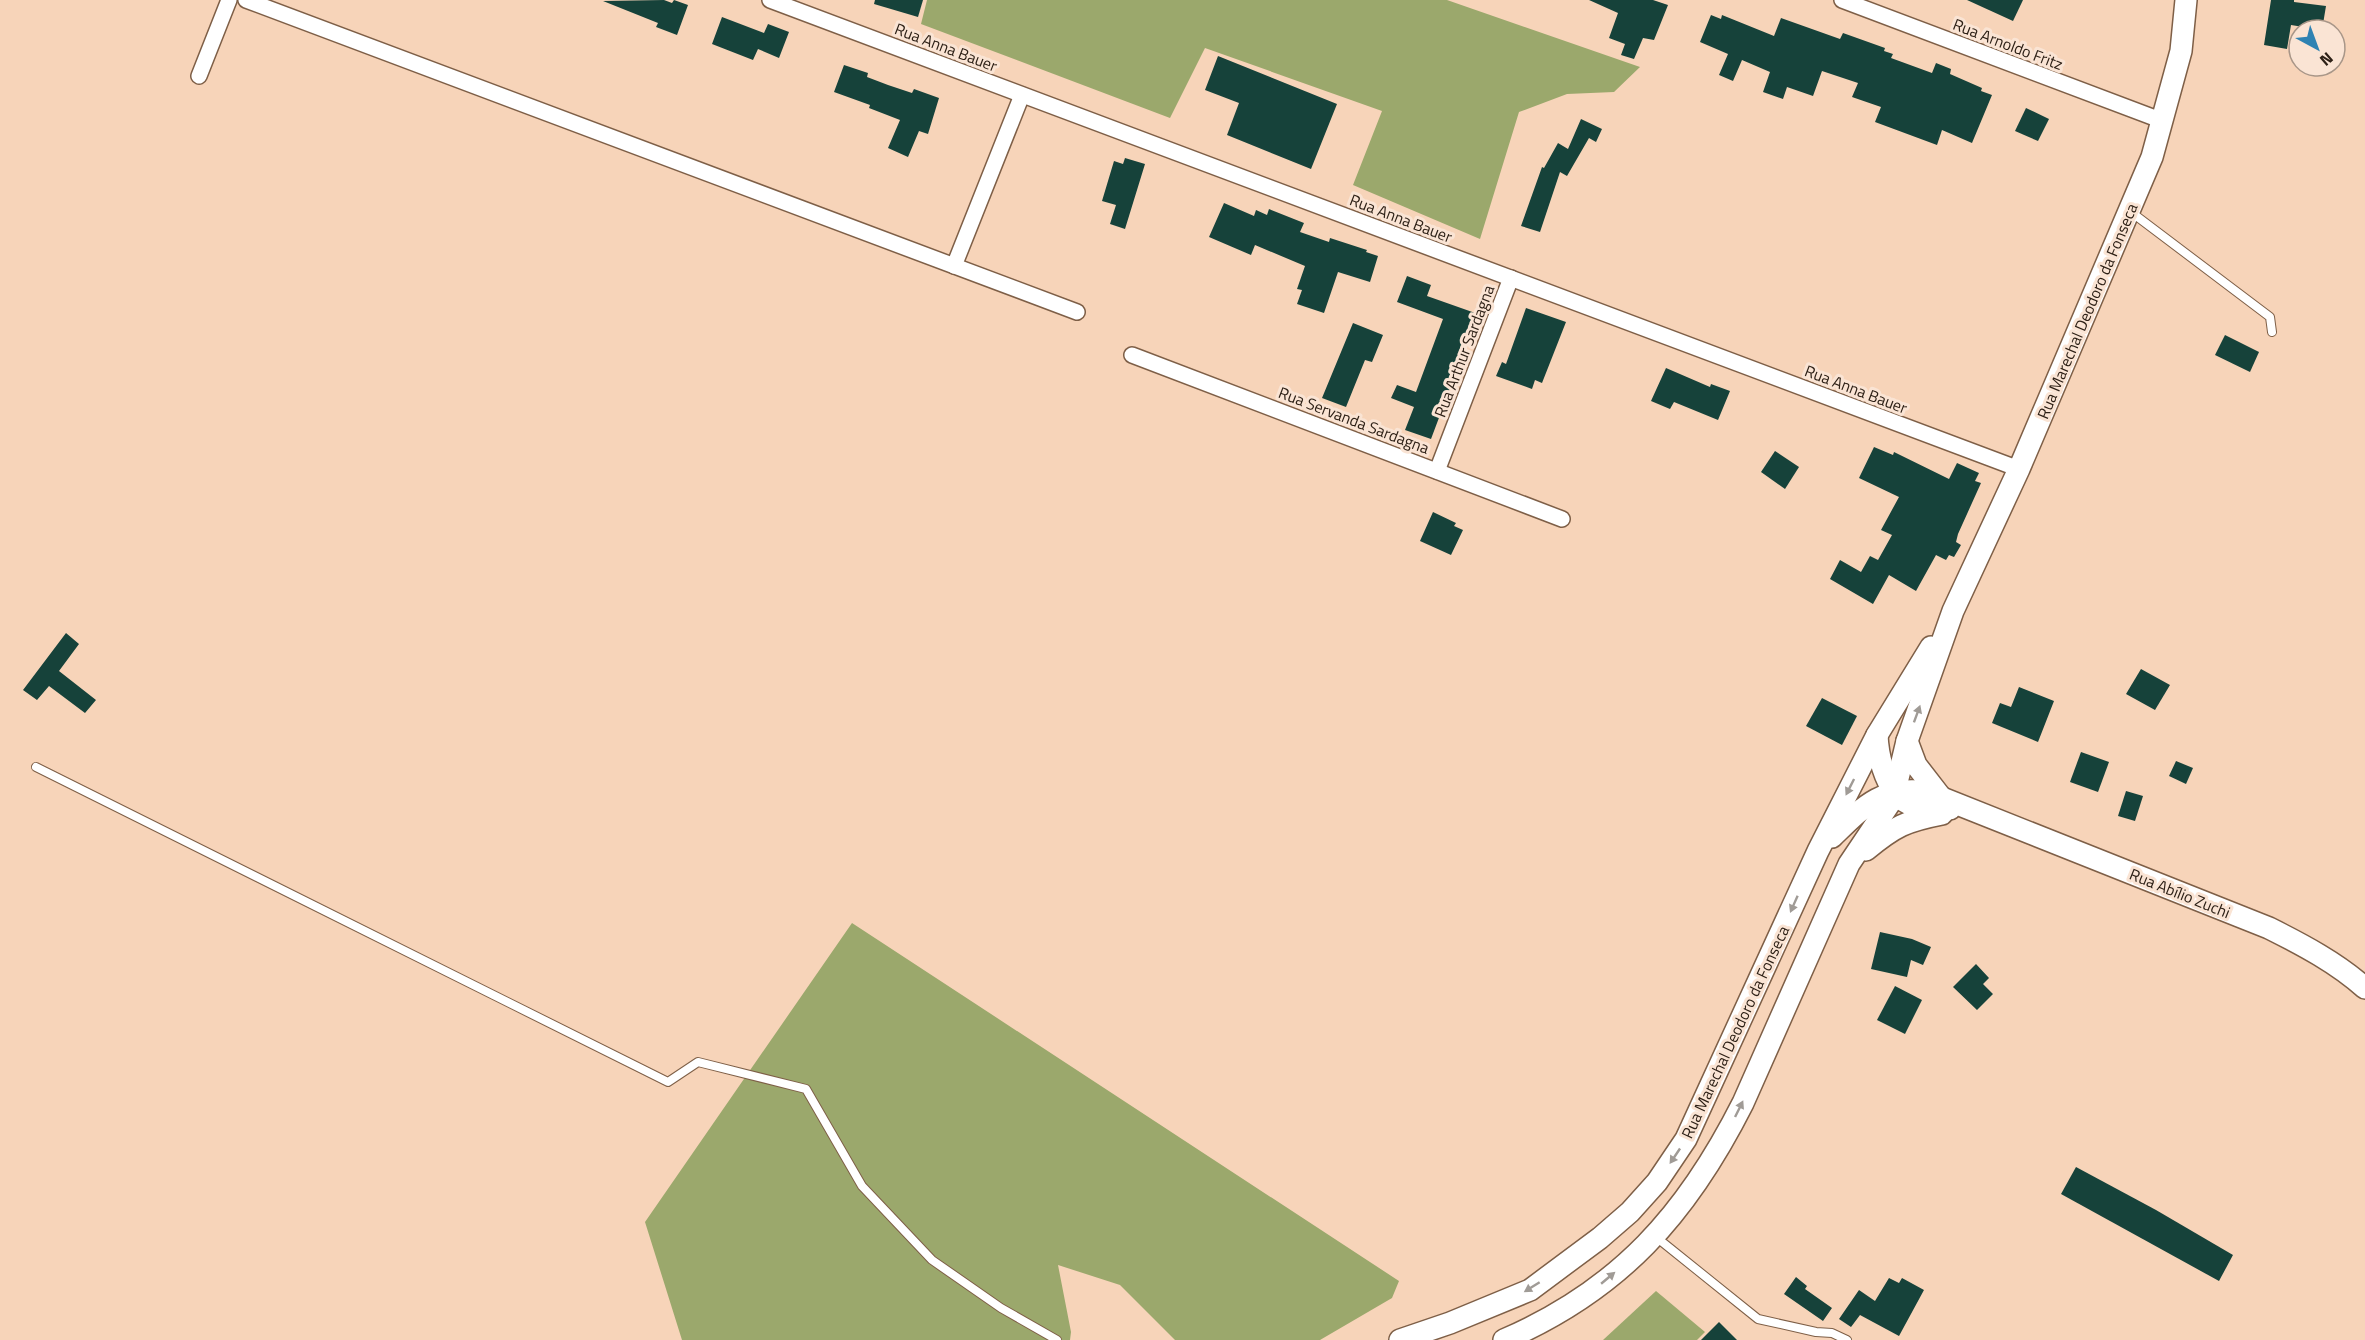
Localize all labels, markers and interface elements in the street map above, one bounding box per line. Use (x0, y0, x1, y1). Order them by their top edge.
street label: Rua Arnoldo Fritz (1950, 12, 2066, 76)
street label: Rua Anna Bauer (891, 16, 1001, 78)
north arrow (2287, 18, 2347, 78)
text: N (2315, 47, 2339, 72)
street label: Rua Anna Bauer (1346, 187, 1456, 249)
street label: Rua Marechal Deodoro da Fonseca (2031, 199, 2143, 423)
street label: Rua Arthur Sardagna (1428, 281, 1500, 421)
street label: Rua Anna Bauer (1801, 358, 1911, 420)
street label: Rua Servanda Sardagna (1275, 380, 1433, 460)
one-way arrow (1912, 705, 1922, 723)
one-way arrow (1846, 779, 1855, 796)
street label: Rua Abílio Zuchi (2126, 862, 2234, 924)
one-way arrow (1789, 895, 1798, 913)
street label: Rua Marechal Deodoro da Fonseca (1675, 922, 1795, 1142)
one-way arrow (1735, 1101, 1744, 1118)
one-way arrow (1669, 1147, 1680, 1164)
one-way arrow (1600, 1272, 1615, 1285)
one-way arrow (1524, 1281, 1541, 1292)

